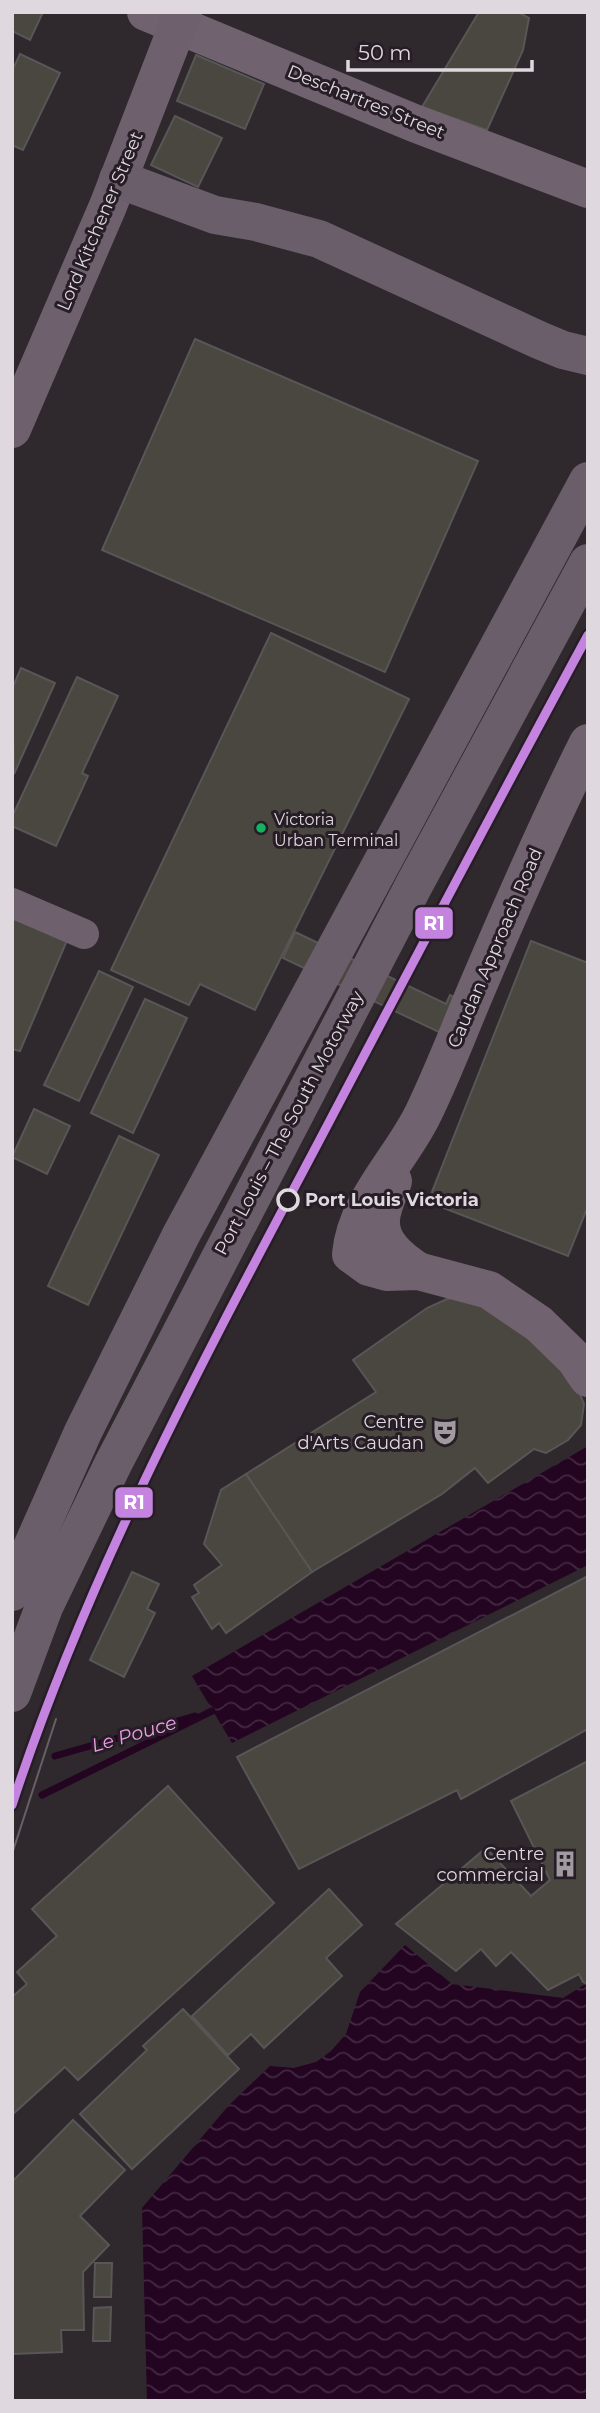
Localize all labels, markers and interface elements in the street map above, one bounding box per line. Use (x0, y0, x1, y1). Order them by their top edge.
scale bar (348, 28, 532, 72)
text: 50 m (358, 40, 412, 65)
street label: Deschartres Street (284, 60, 448, 144)
street label: Lord Kitchener Street (52, 128, 148, 314)
place label: Victoria Urban Terminal (274, 810, 398, 850)
marker: Victoria Urban Terminal (254, 821, 268, 835)
street label: Caudan Approach Road (443, 845, 547, 1051)
line badge: R1 (414, 906, 454, 940)
text: R1 (423, 912, 445, 935)
street label: Port Louis – The South Motorway (210, 987, 368, 1259)
marker: Port Louis Victoria (277, 1189, 299, 1211)
place label: Port Louis Victoria (305, 1189, 479, 1211)
place label: Centre d'Arts Caudan (297, 1411, 424, 1454)
theatre icon: Centre d'Arts Caudan (430, 1417, 460, 1447)
line badge: R1 (114, 1486, 154, 1519)
text: R1 (123, 1491, 145, 1514)
water label: Le Pouce (89, 1711, 179, 1757)
place label: Centre commercial (436, 1843, 544, 1886)
building icon: Centre commercial (550, 1849, 580, 1879)

